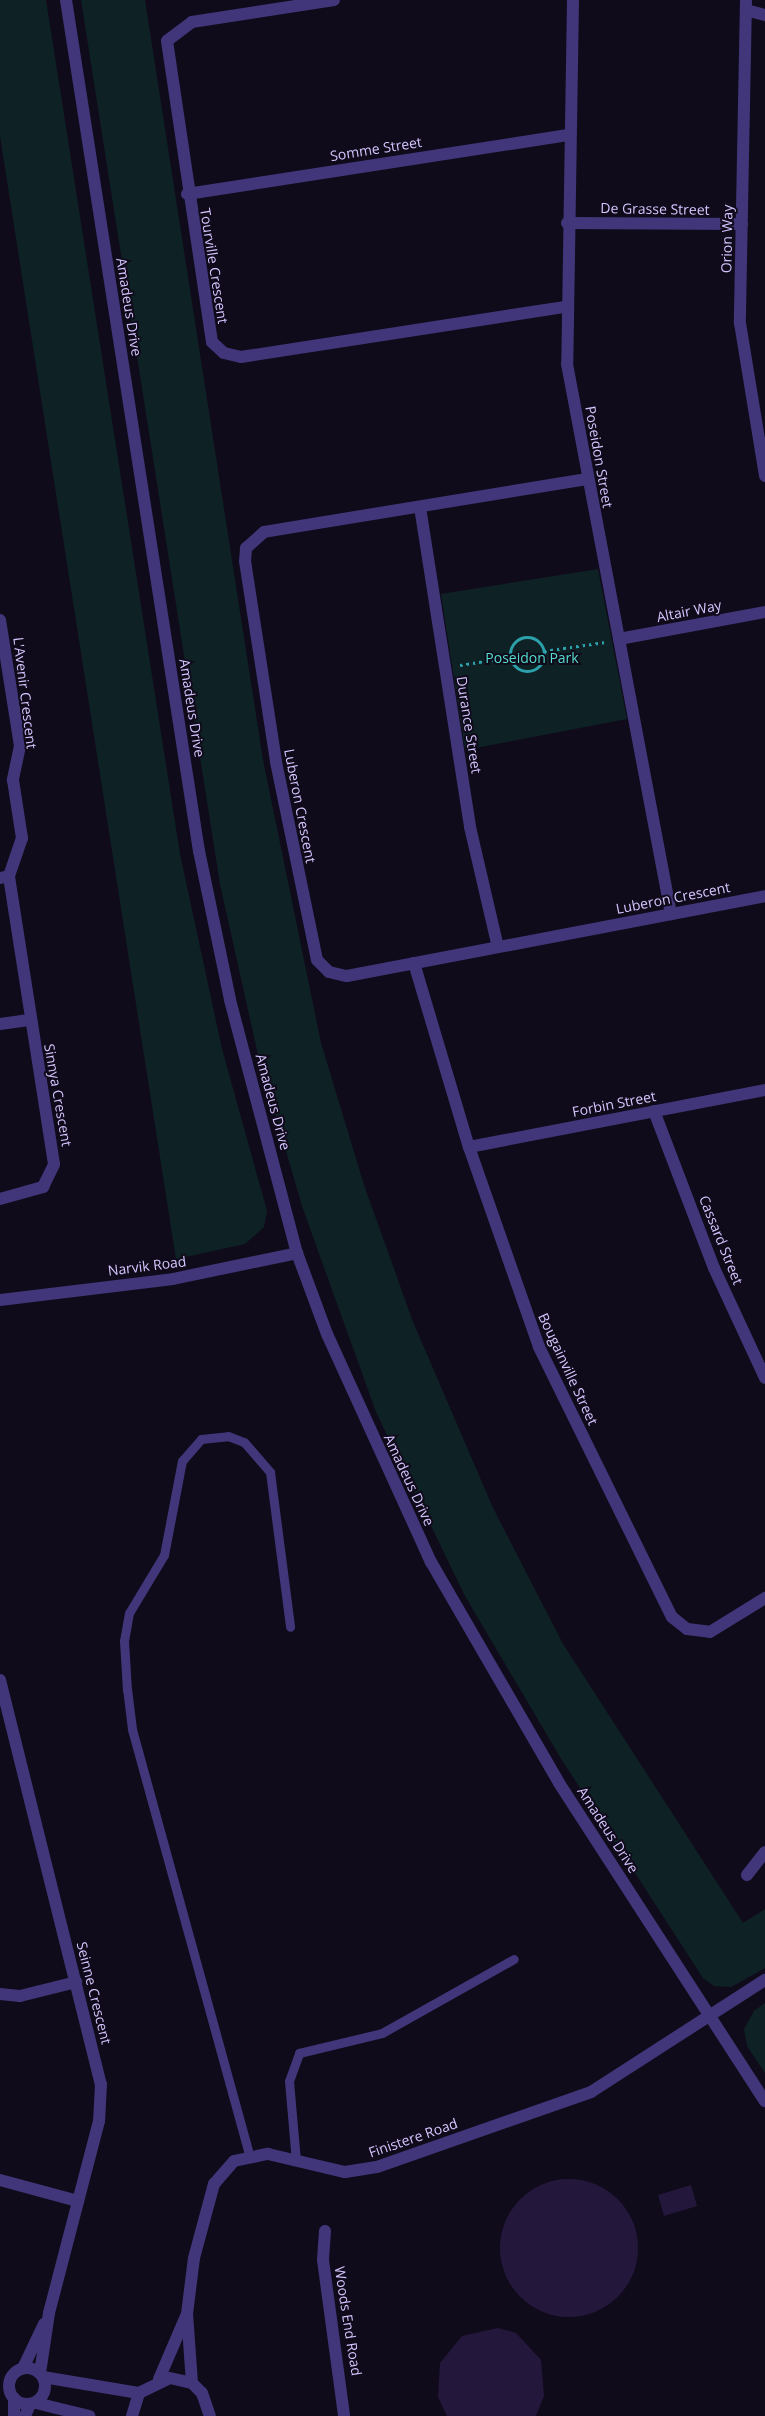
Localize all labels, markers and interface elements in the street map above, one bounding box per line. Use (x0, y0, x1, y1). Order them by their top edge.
street label: Somme Street (329, 133, 423, 165)
street label: De Grasse Street (600, 200, 710, 218)
street label: Orion Way (718, 205, 736, 273)
street label: Tourville Crescent (197, 207, 231, 325)
street label: Amadeus Drive (113, 257, 145, 357)
street label: Poseidon Street (582, 405, 616, 509)
street label: Altair Way (655, 596, 723, 626)
street label: L'Avenir Crescent (10, 636, 40, 750)
park label: Poseidon Park (485, 650, 579, 666)
street label: Amadeus Drive (176, 658, 208, 758)
street label: Durance Street (453, 675, 485, 775)
street label: Luberon Crescent (281, 748, 319, 864)
street label: Luberon Crescent (615, 879, 731, 917)
street label: Sinnya Crescent (41, 1042, 75, 1148)
street label: Amadeus Drive (252, 1052, 294, 1152)
street label: Forbin Street (571, 1088, 657, 1120)
street label: Cassard Street (695, 1193, 747, 1287)
street label: Narvik Road (107, 1253, 187, 1279)
street label: Bougainville Street (535, 1310, 601, 1428)
street label: Amadeus Drive (380, 1432, 438, 1528)
street label: Amadeus Drive (574, 1784, 642, 1876)
street label: Seinne Crescent (73, 1940, 115, 2046)
street label: Finistere Road (366, 2115, 460, 2161)
street label: Woods End Road (331, 2265, 365, 2377)

